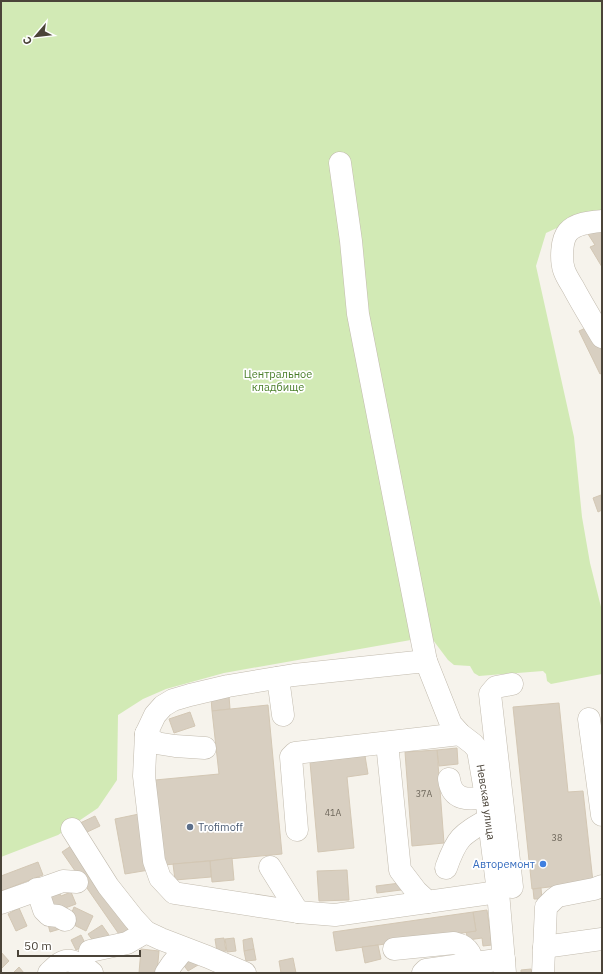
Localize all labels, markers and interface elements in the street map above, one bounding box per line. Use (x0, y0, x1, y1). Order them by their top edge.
north arrow (16, 16, 56, 56)
text: С (19, 34, 35, 47)
park label: Центральное кладбище (244, 367, 312, 394)
street label: Невская улица (474, 763, 498, 841)
house number: 37А (416, 788, 433, 799)
house number: 41А (325, 807, 342, 818)
place label: Trofimoff (198, 820, 243, 834)
marker: Trofimoff (185, 822, 195, 832)
house number: 38 (552, 832, 562, 843)
place label: Авторемонт (473, 857, 535, 871)
marker: Авторемонт (538, 859, 548, 869)
scale bar (18, 932, 140, 958)
text: 50 m (24, 938, 52, 953)

